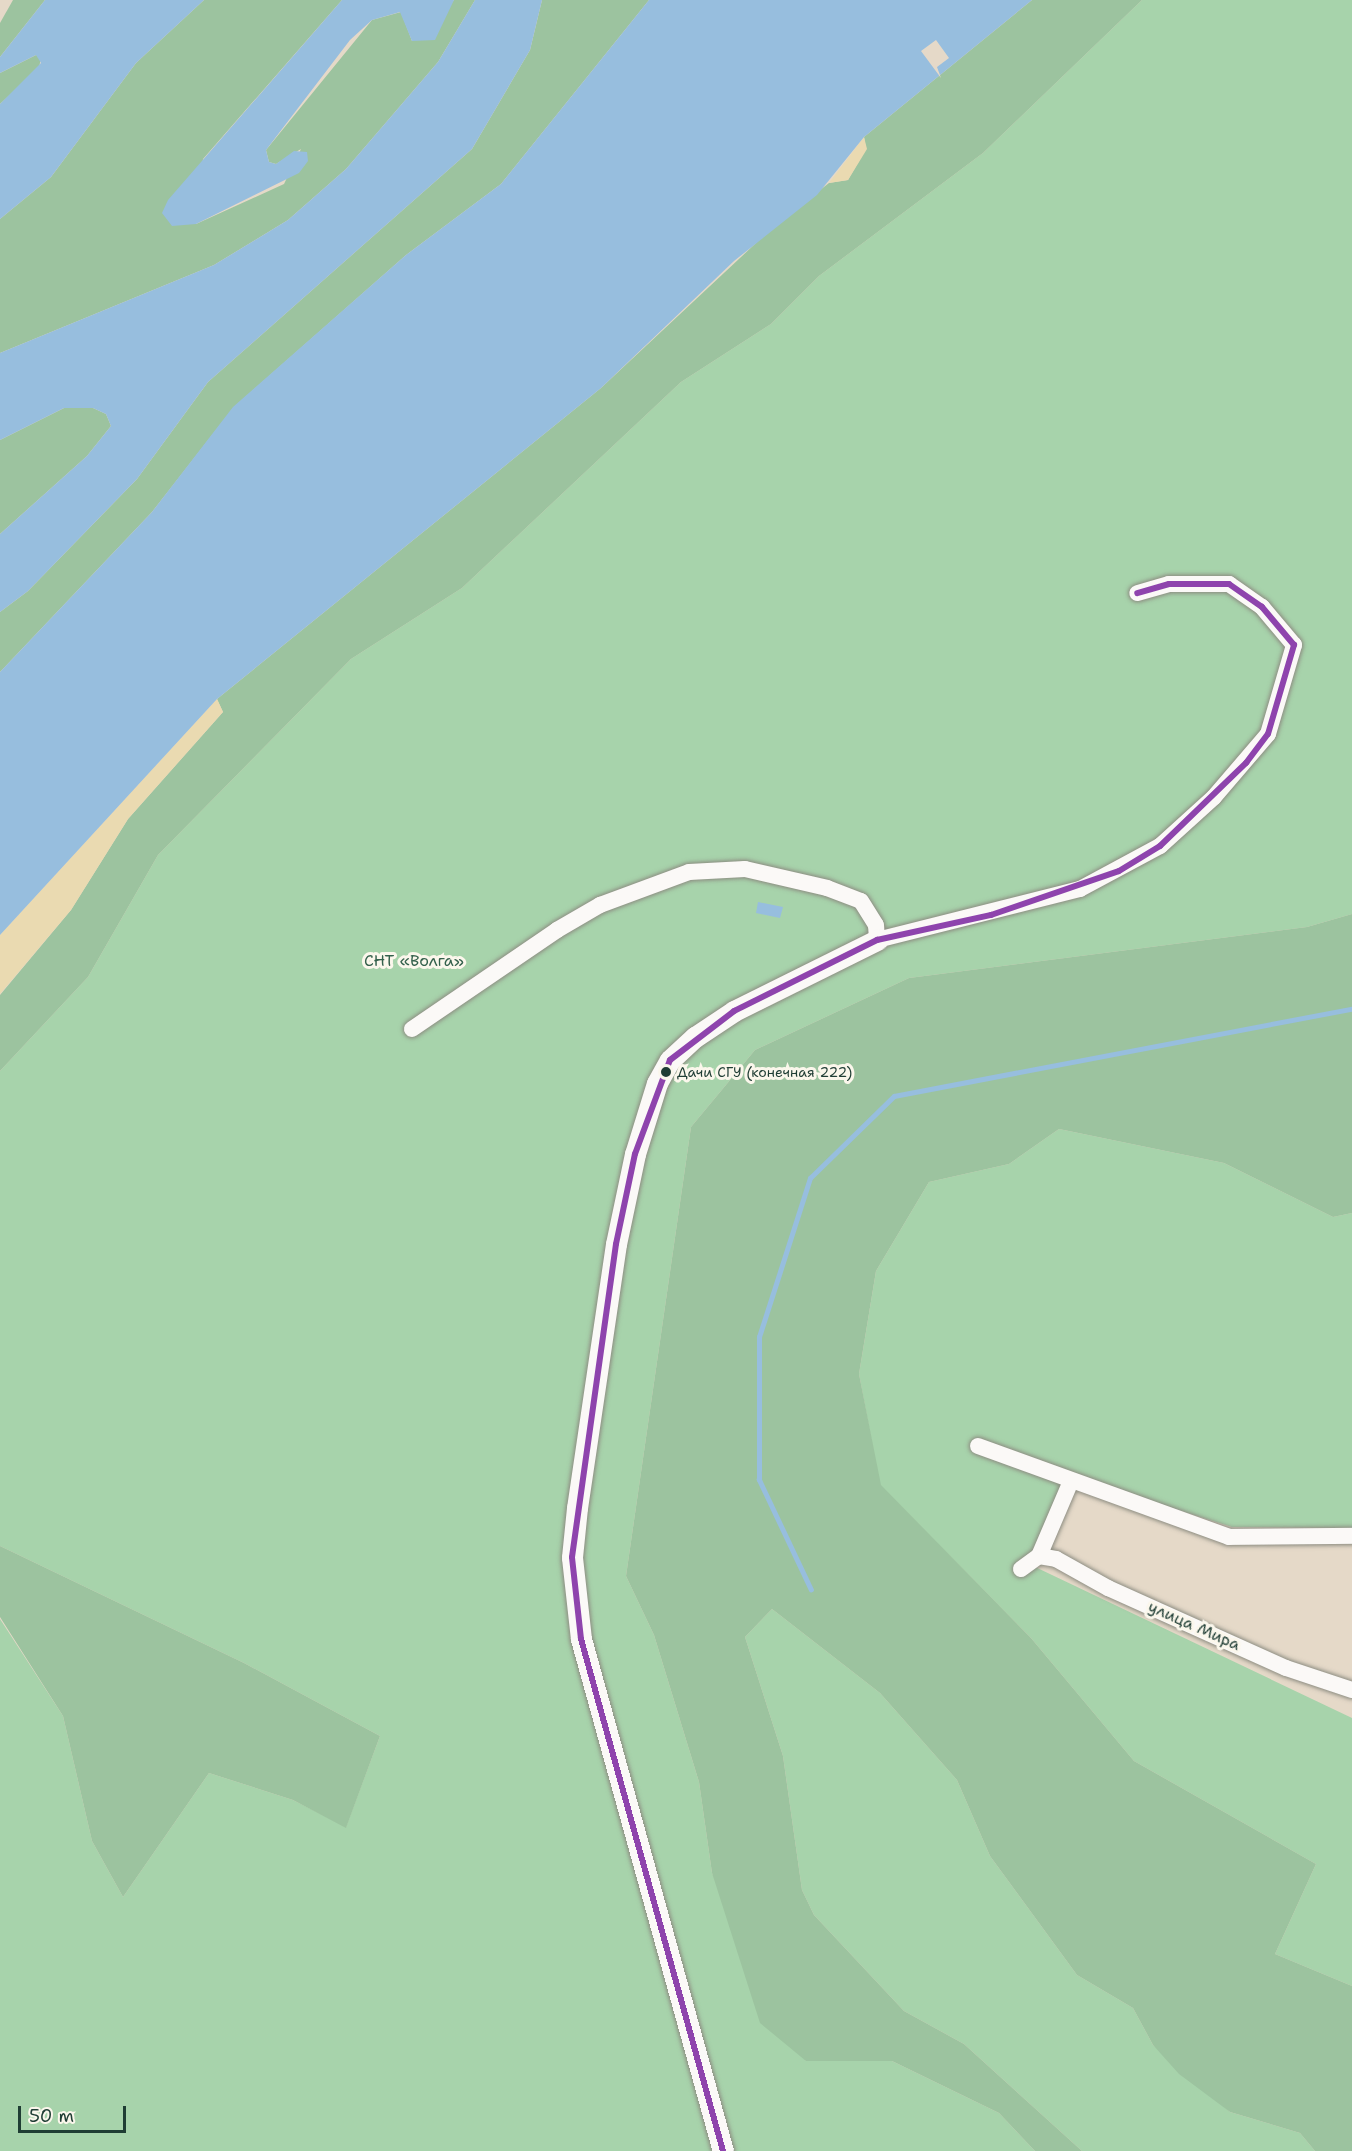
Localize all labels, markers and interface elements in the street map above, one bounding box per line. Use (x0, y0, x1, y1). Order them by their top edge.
park label: СНТ «Волга» (364, 951, 464, 971)
place label: Дачи СГУ (конечная 222) (677, 1064, 852, 1080)
marker: Дачи СГУ (конечная 222) (660, 1066, 672, 1078)
street label: улица Мира (1145, 1597, 1243, 1655)
scale bar (21, 2094, 129, 2132)
text: 50 m (29, 2104, 74, 2128)

